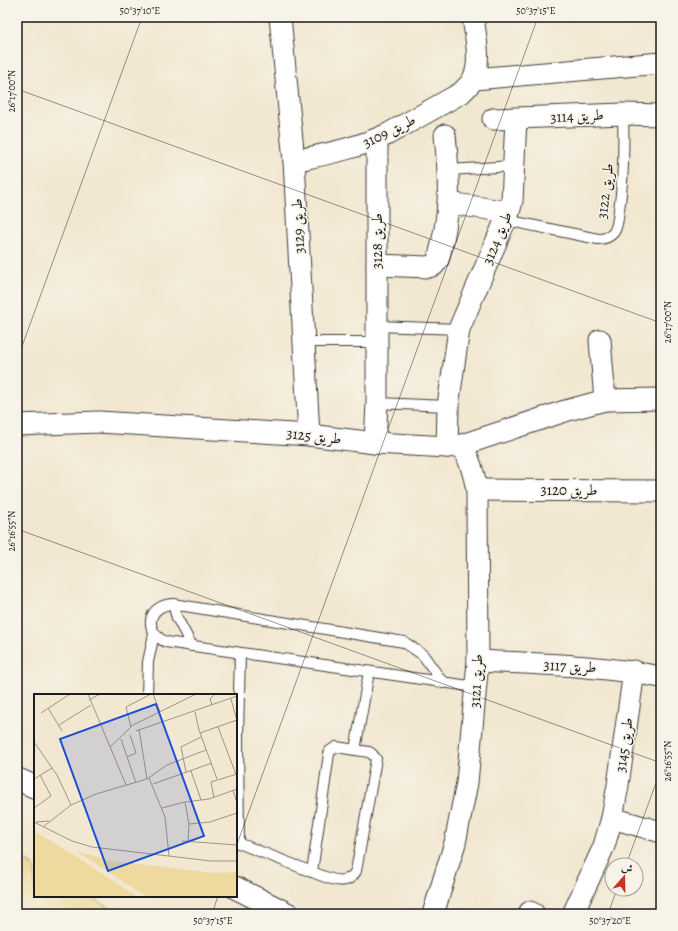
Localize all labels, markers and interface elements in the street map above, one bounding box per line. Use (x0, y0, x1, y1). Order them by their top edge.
text: 50°37'10"E (120, 4, 160, 17)
text: 50°37'15"E (516, 4, 556, 17)
text: 26°17'00"N (5, 70, 18, 112)
street label: طريق 3114 (550, 105, 604, 127)
street label: طريق 3109 (359, 110, 419, 152)
street label: طريق 3122 (592, 162, 618, 220)
street label: طريق 3129 (287, 198, 309, 254)
street label: طريق 3124 (477, 208, 517, 268)
street label: طريق 3128 (367, 213, 387, 269)
text: 26°17'00"N (661, 301, 674, 343)
street label: طريق 3125 (285, 423, 343, 449)
street label: طريق 3120 (541, 480, 597, 500)
text: 26°16'55"N (5, 511, 18, 551)
street label: طريق 3121 (465, 653, 487, 709)
street label: طريق 3117 (543, 655, 597, 677)
inset map (34, 694, 237, 897)
street label: طريق 3145 (610, 716, 638, 774)
text: 26°16'55"N (661, 741, 674, 781)
north arrow (604, 857, 644, 897)
text: ش (620, 859, 635, 877)
text: 50°37'15"E (193, 914, 233, 927)
text: 50°37'20"E (589, 914, 631, 927)

